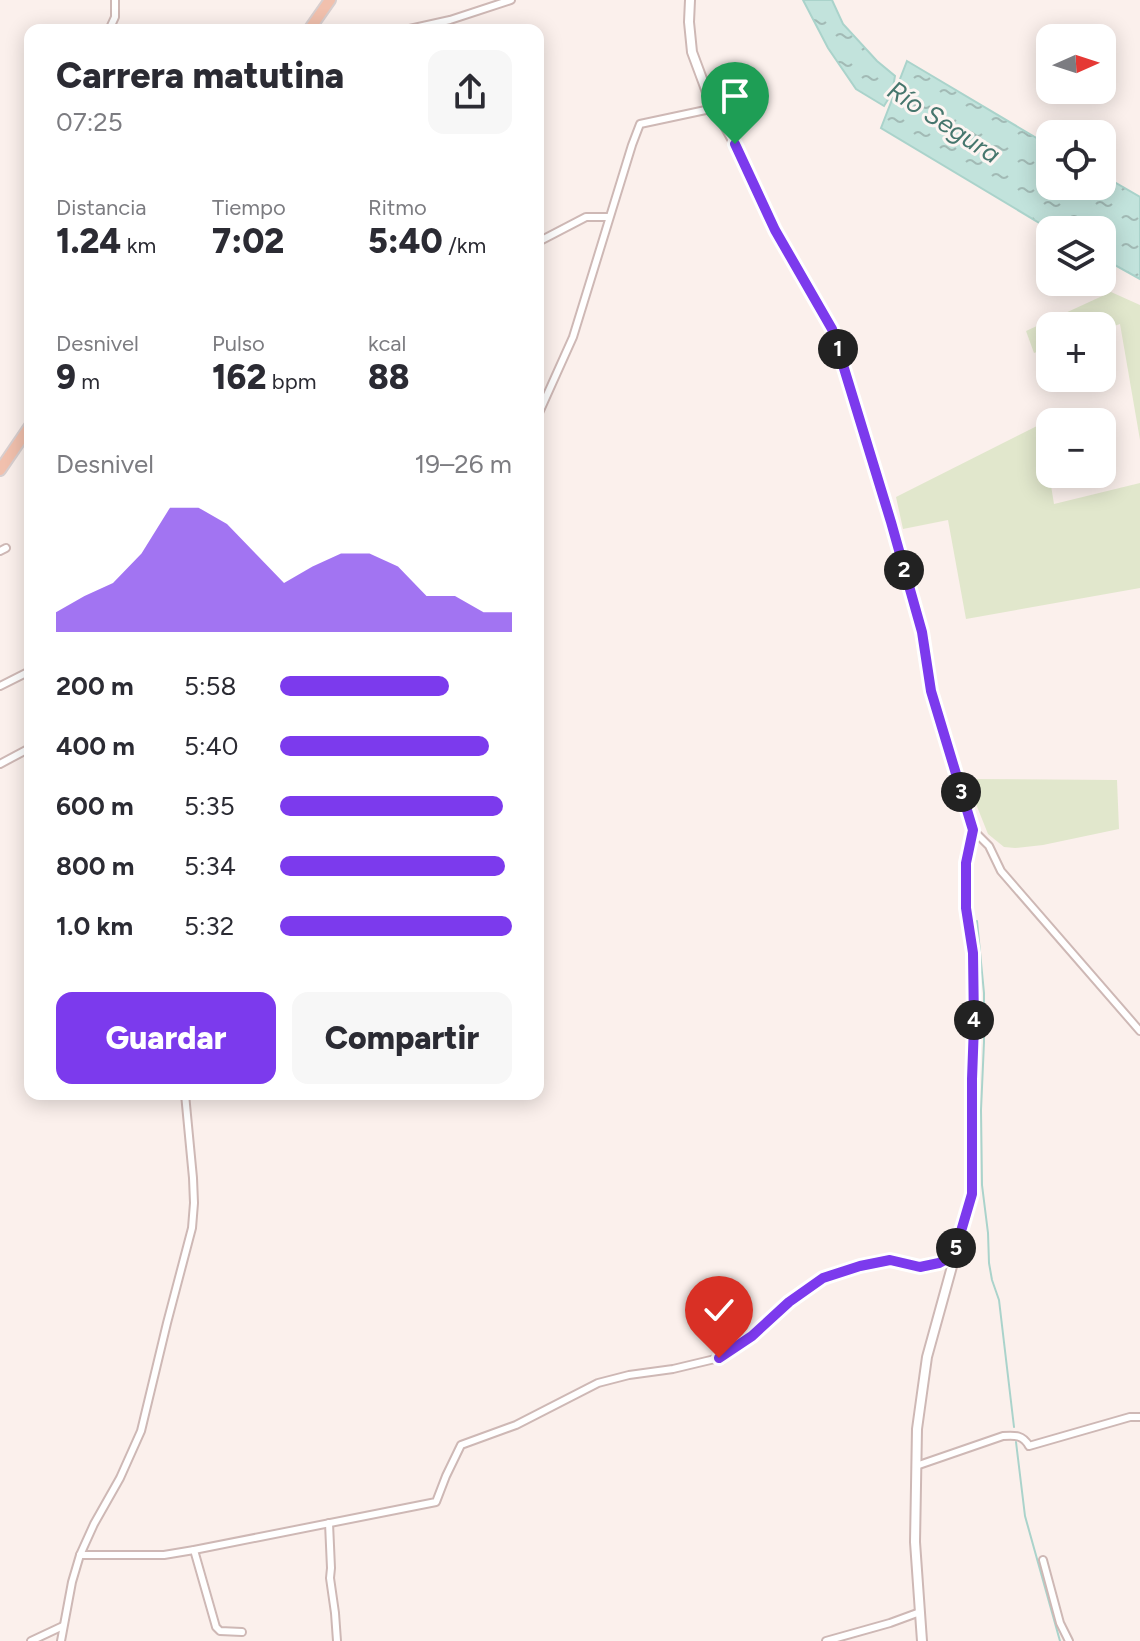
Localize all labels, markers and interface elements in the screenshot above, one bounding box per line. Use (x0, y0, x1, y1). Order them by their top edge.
north arrow (1036, 24, 1116, 104)
map controls (1036, 24, 1116, 488)
button: share (428, 50, 512, 134)
text: Carrera matutina (56, 54, 344, 97)
pin (701, 62, 769, 144)
icon: arrive (713, 74, 757, 118)
water label: Río Segura (882, 74, 1006, 170)
text: 07:25 (56, 106, 123, 138)
button: locate (1036, 120, 1116, 200)
text: Distancia (56, 194, 146, 221)
text: Tiempo (212, 194, 286, 221)
text: Ritmo (368, 194, 427, 221)
button: layers (1036, 216, 1116, 296)
text: 1.24 (56, 221, 121, 262)
text: 7:02 (212, 221, 284, 262)
text: 5:40 (368, 221, 443, 262)
text: km (121, 232, 156, 259)
text: /km (443, 232, 486, 259)
button: + (1036, 312, 1116, 392)
pin: 1 (818, 329, 858, 369)
text: Desnivel (56, 330, 139, 357)
text: Pulso (212, 330, 265, 357)
text: kcal (368, 330, 406, 357)
text: 1 (833, 335, 843, 362)
text: 9 (56, 357, 76, 398)
text: 162 (212, 357, 266, 398)
text: 88 (368, 357, 410, 398)
text: m (76, 368, 100, 395)
text: bpm (266, 368, 316, 395)
button: − (1036, 408, 1116, 488)
text: Desnivel (56, 448, 154, 480)
text: 19–26 m (414, 448, 512, 480)
pin: 2 (884, 550, 924, 590)
text: 2 (898, 556, 910, 583)
text: 200 m (56, 670, 134, 702)
text: 5:58 (184, 670, 236, 702)
text: 400 m (56, 730, 135, 762)
text: 5:40 (184, 730, 238, 762)
pin: 3 (941, 772, 981, 812)
text: 3 (955, 778, 967, 805)
text: 600 m (56, 790, 134, 822)
text: 5:35 (184, 790, 235, 822)
text: 800 m (56, 850, 134, 882)
text: 5:34 (184, 850, 236, 882)
text: 1.0 km (56, 910, 133, 942)
text: 5:32 (184, 910, 234, 942)
button: Guardar (56, 992, 276, 1084)
button: Compartir (292, 992, 512, 1084)
pin: 4 (954, 1000, 994, 1040)
text: 4 (967, 1006, 981, 1033)
pin: 5 (936, 1228, 976, 1268)
text: 5 (950, 1234, 962, 1261)
pin (685, 1276, 753, 1358)
icon: check (697, 1288, 741, 1332)

